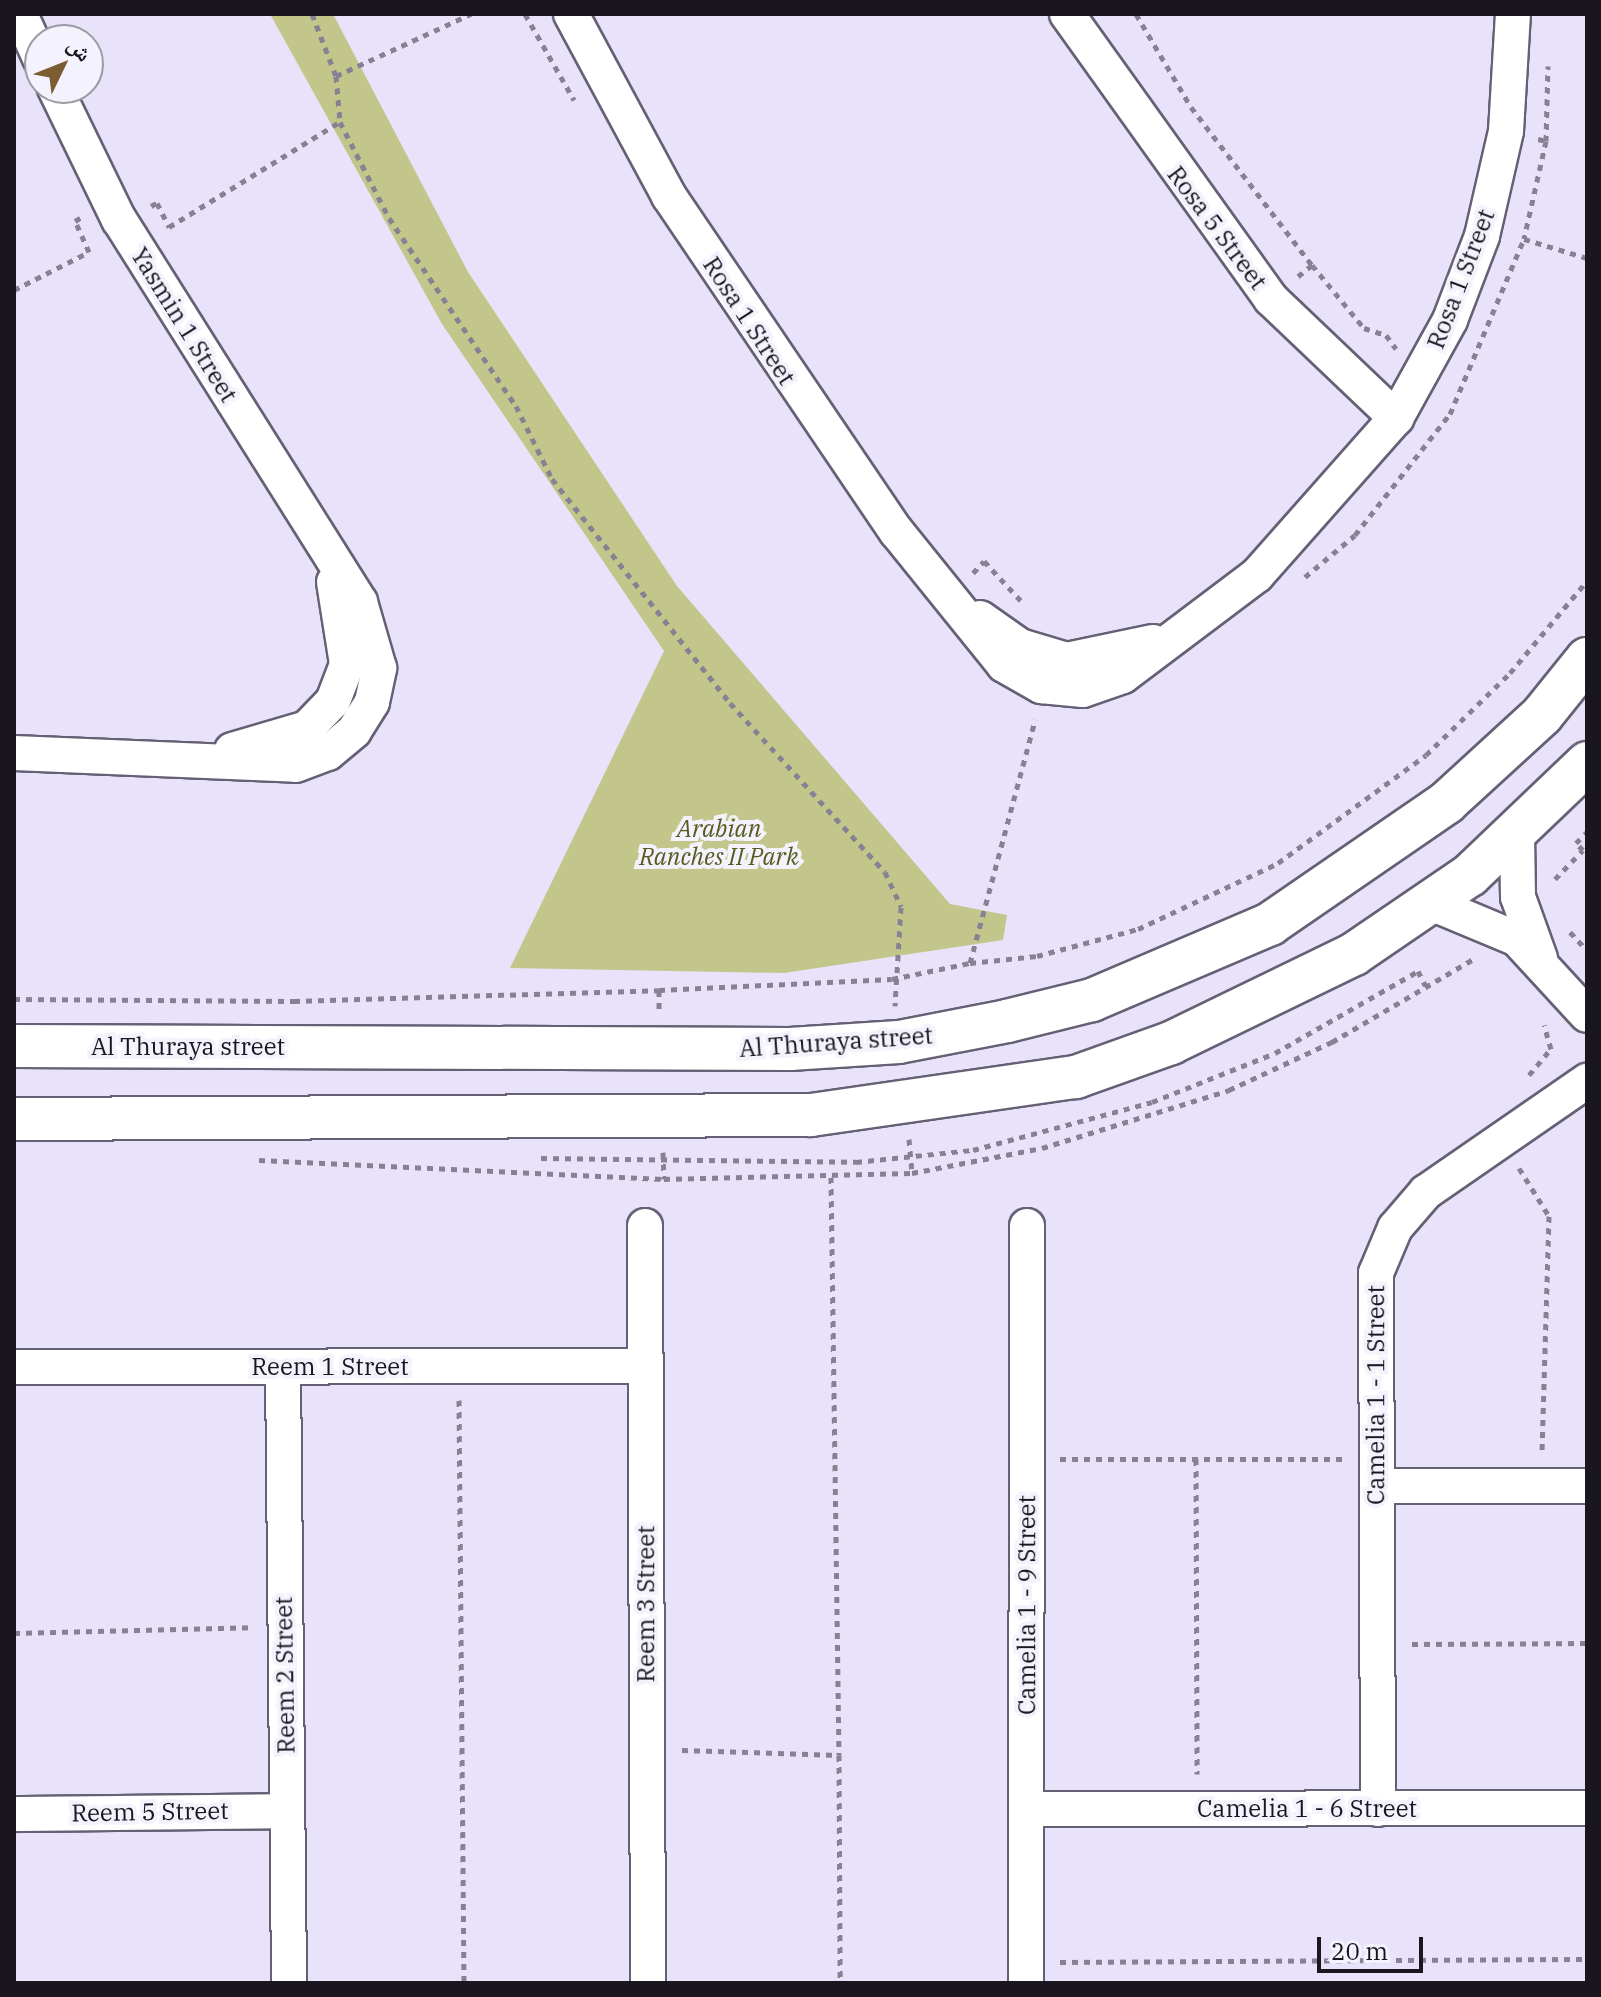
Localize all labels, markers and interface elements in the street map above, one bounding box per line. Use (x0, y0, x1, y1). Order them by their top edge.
north arrow (24, 24, 104, 104)
text: ش (62, 30, 99, 67)
street label: Rosa 5 Street (1161, 161, 1273, 295)
street label: Rosa 1 Street (1421, 205, 1501, 353)
street label: Yasmin 1 Street (125, 242, 243, 408)
street label: Rosa 1 Street (697, 251, 801, 391)
park label: Arabian Ranches II Park (639, 815, 799, 871)
street label: Al Thuraya street (738, 1021, 934, 1063)
street label: Al Thuraya street (91, 1033, 285, 1061)
street label: Camelia 1 - 1 Street (1362, 1285, 1390, 1505)
street label: Reem 1 Street (251, 1353, 409, 1381)
street label: Camelia 1 - 9 Street (1013, 1495, 1041, 1715)
street label: Reem 3 Street (632, 1525, 660, 1683)
street label: Reem 2 Street (269, 1596, 301, 1754)
street label: Camelia 1 - 6 Street (1197, 1795, 1417, 1823)
street label: Reem 5 Street (71, 1796, 229, 1828)
scale bar (1321, 1921, 1427, 1971)
text: 20 m (1331, 1935, 1388, 1967)

